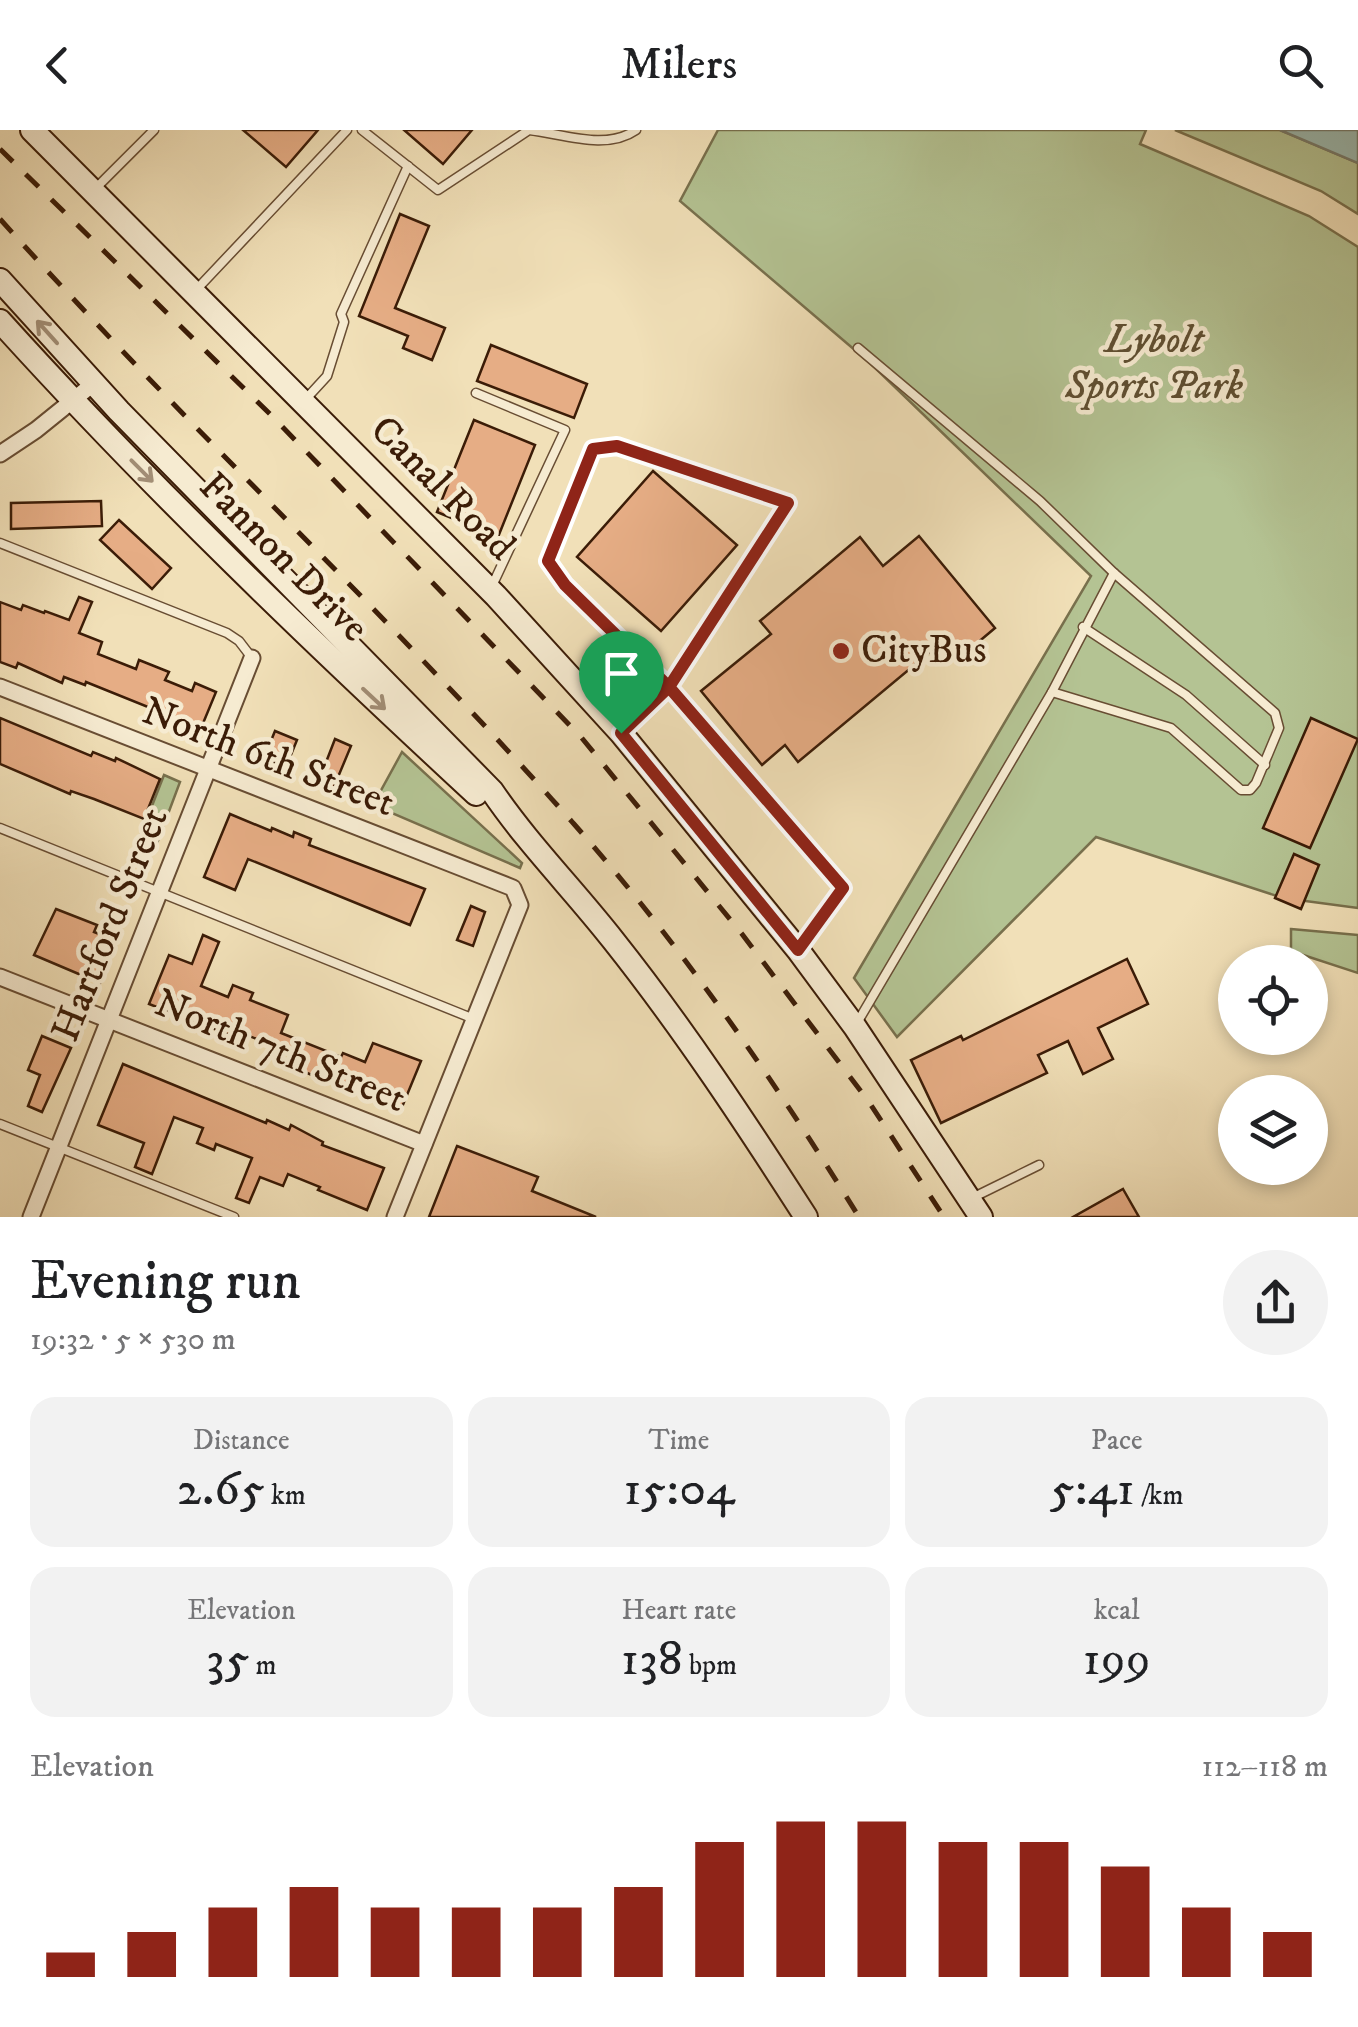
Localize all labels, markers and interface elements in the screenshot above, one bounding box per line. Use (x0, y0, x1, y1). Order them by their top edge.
text: Milers (621, 37, 737, 93)
icon: back (30, 38, 85, 93)
icon: search (1273, 38, 1328, 93)
park label: Lybolt Sports Park (1064, 316, 1243, 412)
one-way arrow (35, 320, 58, 345)
street label: Canal Road (359, 406, 525, 572)
one-way arrow (130, 459, 154, 483)
street label: Fannon Drive (188, 463, 378, 653)
place label: CityBus (861, 626, 987, 676)
pin (579, 631, 664, 734)
marker: CityBus (830, 640, 852, 662)
icon: arrive (594, 646, 649, 701)
street label: North 6th Street (135, 687, 401, 829)
one-way arrow (361, 687, 386, 710)
street label: Hartford Street (41, 801, 181, 1049)
map controls (1218, 945, 1328, 1185)
button: locate (1218, 945, 1328, 1055)
street label: North 7th Street (147, 979, 413, 1125)
button: layers (1218, 1075, 1328, 1185)
text: Evening run (30, 1248, 301, 1317)
button: share (1223, 1250, 1328, 1355)
text: 19:32 · 5 × 530 m (30, 1320, 236, 1360)
text: Distance (193, 1423, 290, 1458)
text: Time (649, 1423, 709, 1458)
text: Pace (1091, 1423, 1143, 1458)
text: 2.65 (177, 1458, 265, 1521)
text: 15:04 (623, 1458, 735, 1521)
text: 5:41 (1050, 1458, 1135, 1521)
text: km (265, 1478, 306, 1513)
text: /km (1135, 1478, 1183, 1513)
text: Elevation (187, 1593, 296, 1628)
text: Heart rate (622, 1593, 736, 1628)
text: kcal (1094, 1593, 1140, 1628)
text: 35 (206, 1628, 250, 1691)
text: 138 (621, 1628, 683, 1691)
text: 199 (1083, 1628, 1151, 1691)
text: m (250, 1648, 277, 1683)
text: bpm (683, 1648, 737, 1683)
text: Elevation (30, 1747, 154, 1787)
text: 112–118 m (1202, 1747, 1328, 1787)

